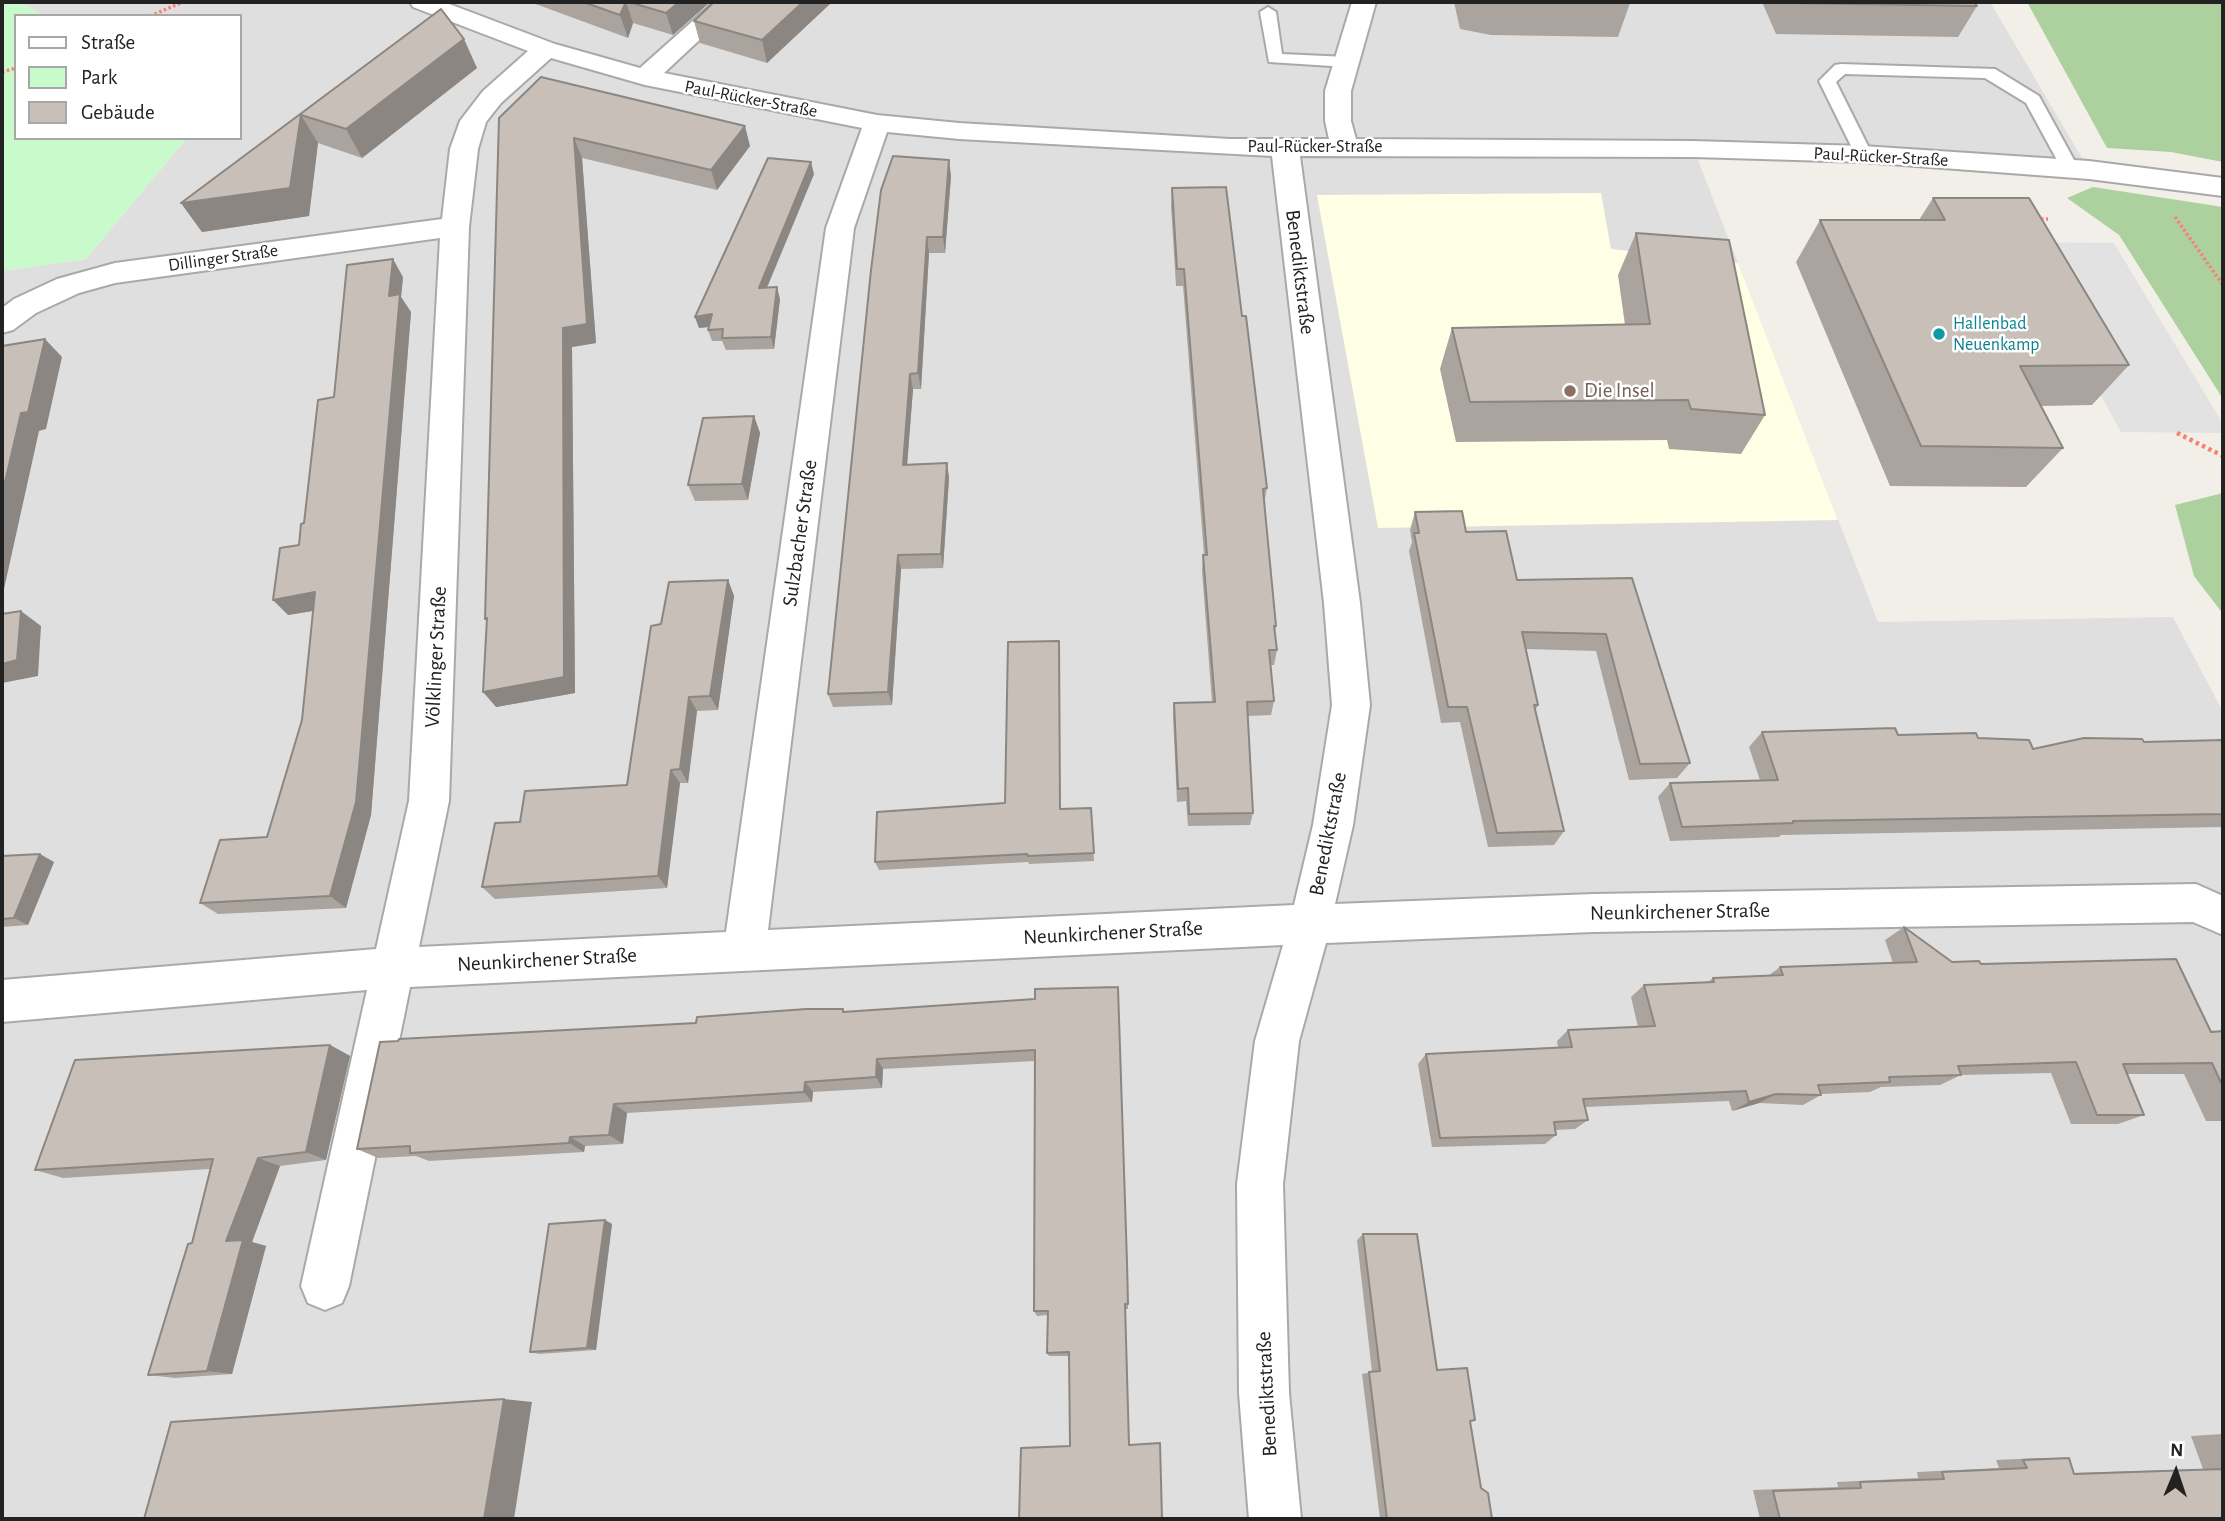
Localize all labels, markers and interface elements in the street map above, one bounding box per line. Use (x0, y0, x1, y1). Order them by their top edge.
legend (14, 14, 242, 140)
text: Straße (81, 32, 135, 53)
text: Park (81, 67, 117, 88)
street label: Paul-Rücker-Straße (683, 76, 819, 122)
text: Gebäude (81, 102, 155, 123)
street label: Paul-Rücker-Straße (1248, 136, 1382, 158)
street label: Paul-Rücker-Straße (1813, 143, 1949, 171)
street label: Benediktstraße (1280, 208, 1320, 336)
street label: Dillinger Straße (167, 240, 279, 276)
place label: Hallenbad Neuenkamp (1953, 313, 2040, 356)
marker: Hallenbad Neuenkamp (1931, 326, 1947, 342)
place label: Die Insel (1584, 378, 1655, 404)
marker: Die Insel (1562, 383, 1578, 399)
street label: Sulzbacher Straße (777, 458, 823, 608)
street label: Völklinger Straße (420, 586, 452, 728)
street label: Benediktstraße (1304, 770, 1352, 898)
street label: Neunkirchener Straße (1590, 898, 1770, 926)
street label: Neunkirchener Straße (1022, 916, 1204, 950)
street label: Neunkirchener Straße (456, 943, 638, 977)
street label: Benediktstraße (1251, 1331, 1283, 1457)
north arrow (2141, 1437, 2211, 1507)
text: N (2170, 1441, 2184, 1460)

